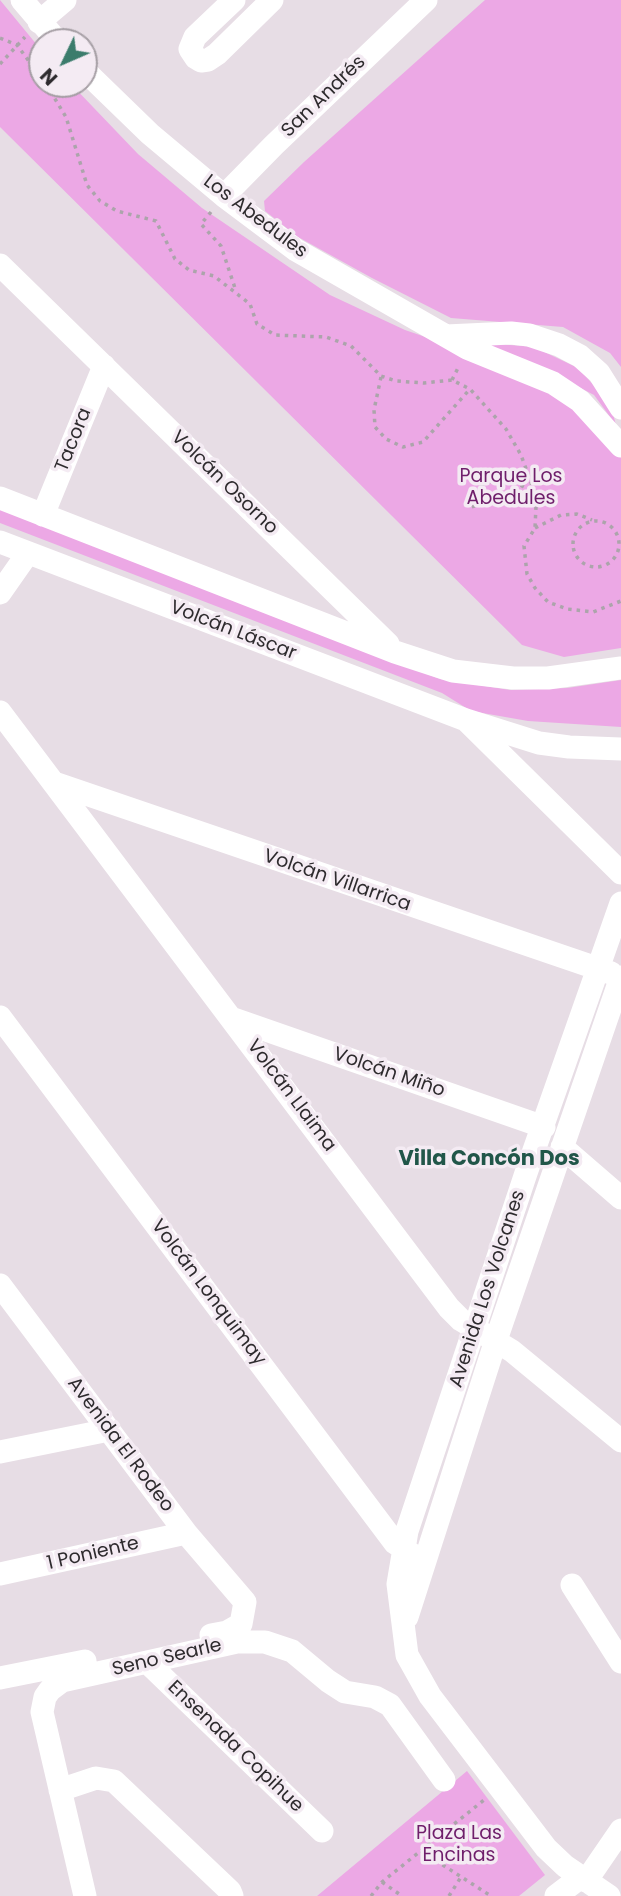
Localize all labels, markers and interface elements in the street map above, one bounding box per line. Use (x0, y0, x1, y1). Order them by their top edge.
north arrow (28, 28, 98, 98)
street label: San Andrés (277, 51, 371, 143)
text: N (34, 62, 64, 91)
street label: Los Abedules (199, 171, 311, 263)
street label: Tacora (51, 405, 97, 475)
street label: Volcán Osorno (166, 426, 282, 540)
park label: Parque Los Abedules (459, 466, 563, 510)
street label: Volcán Láscar (166, 596, 300, 666)
street label: Volcán Villarrica (260, 845, 414, 917)
street label: Volcán Llaima (242, 1036, 340, 1156)
street label: Volcán Miño (330, 1043, 448, 1103)
district label: Villa Concón Dos (398, 1147, 580, 1173)
street label: Avenida Los Volcanes (445, 1187, 531, 1391)
street label: Volcán Lonquimay (146, 1216, 270, 1370)
street label: Avenida El Rodeo (62, 1373, 178, 1517)
street label: 1 Poniente (45, 1532, 141, 1576)
street label: Seno Searle (110, 1634, 224, 1682)
street label: Ensenada Copihue (162, 1676, 308, 1818)
park label: Plaza Las Encinas (416, 1823, 502, 1867)

